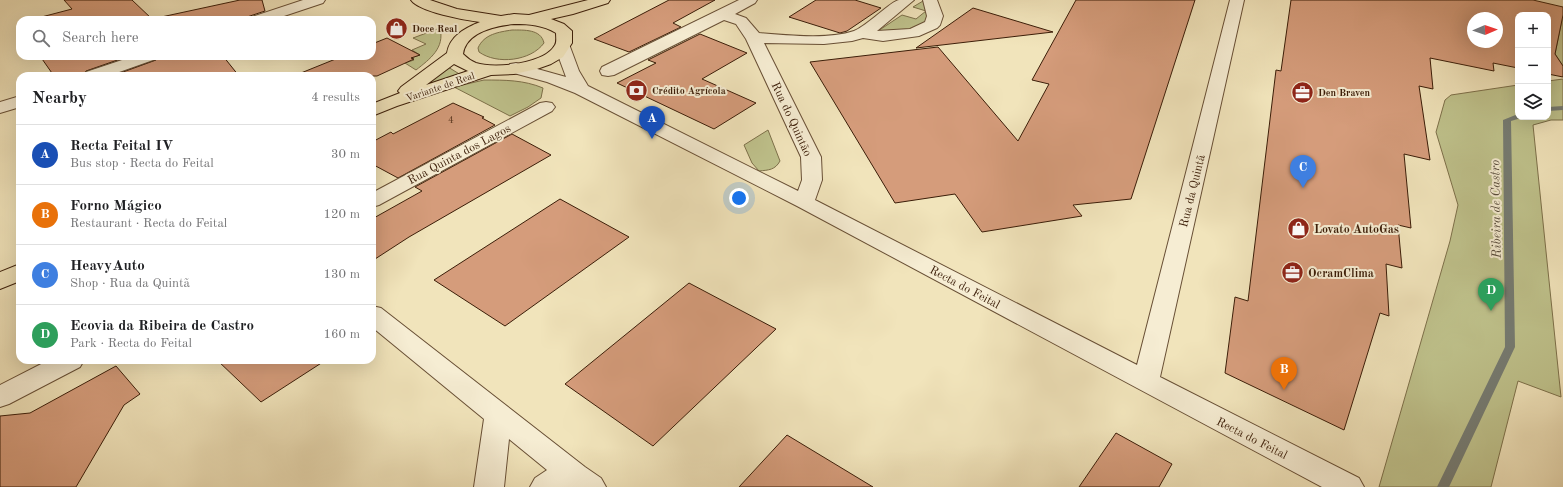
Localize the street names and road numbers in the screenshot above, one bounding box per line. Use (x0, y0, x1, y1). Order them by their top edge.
street label: Variante de Real (405, 70, 476, 103)
street label: Rua do Quintão (769, 80, 814, 158)
street label: Rua Quinta dos Lagos (406, 123, 513, 187)
street label: Rua da Quintã (1178, 154, 1208, 229)
street label: Recta do Feital (927, 264, 1002, 311)
street label: Recta do Feital (1214, 416, 1289, 462)

